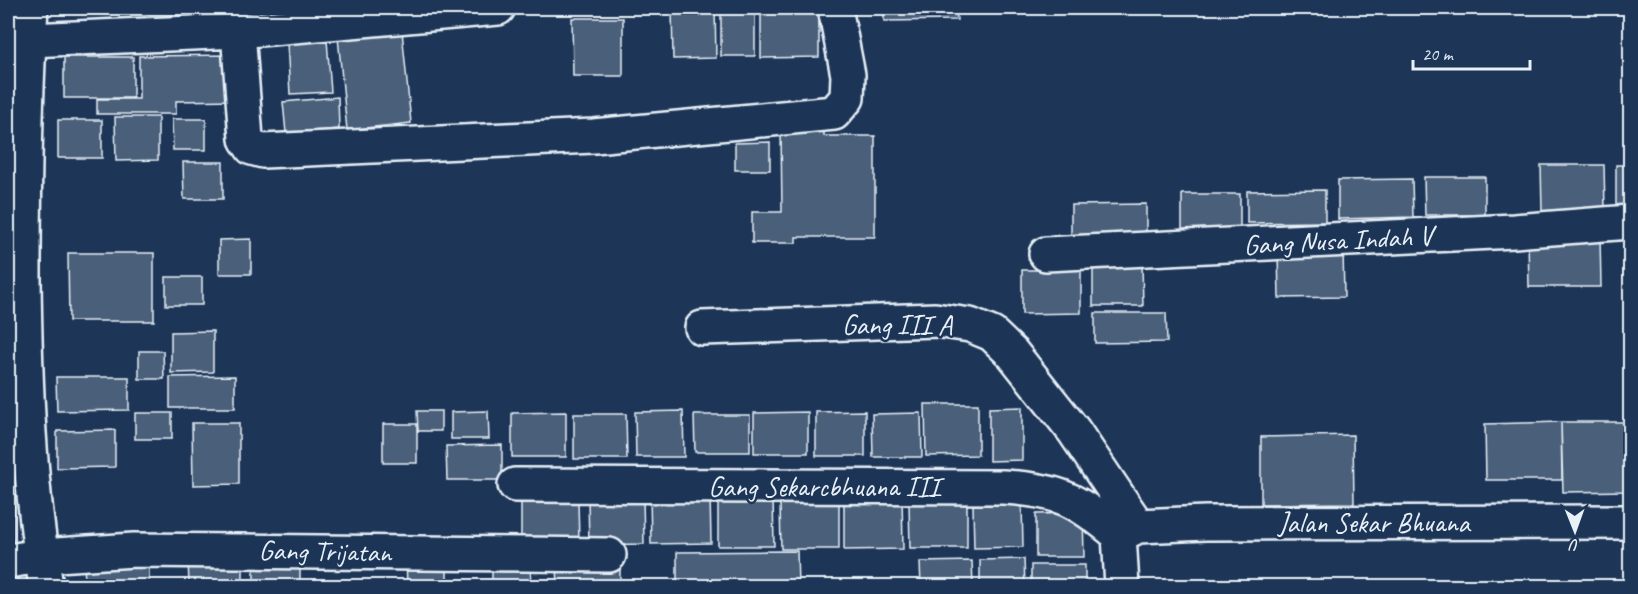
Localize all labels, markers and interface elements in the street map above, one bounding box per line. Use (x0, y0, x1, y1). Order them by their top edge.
scale bar (1413, 33, 1530, 71)
text: 20 m (1422, 43, 1455, 65)
street label: Gang Nusa Indah V (1243, 217, 1439, 262)
street label: Gang III A (842, 307, 954, 342)
street label: Gang Sekarcbhuana III (708, 469, 945, 504)
north arrow (1545, 501, 1605, 561)
street label: Jalan Sekar Bhuana (1276, 505, 1472, 540)
street label: Gang Trijatan (258, 532, 393, 570)
text: U (1568, 535, 1579, 555)

